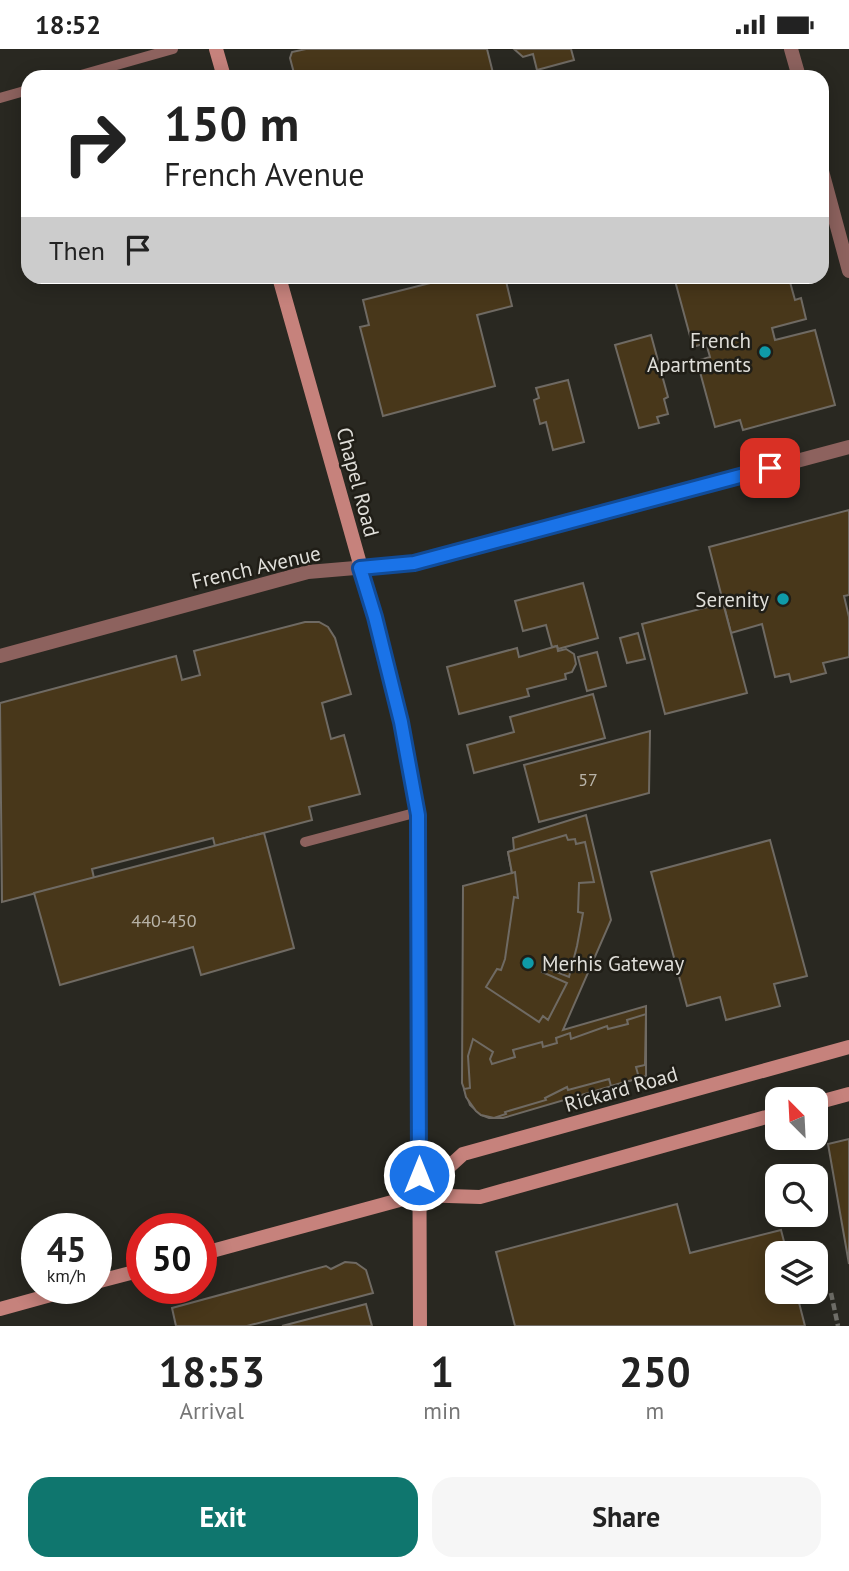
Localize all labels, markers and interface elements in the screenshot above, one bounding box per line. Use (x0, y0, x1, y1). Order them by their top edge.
text: 18:52 (35, 8, 101, 41)
text: 150 m (164, 91, 299, 155)
icon: right (49, 98, 140, 189)
text: French Avenue (164, 153, 365, 195)
icon: arrive (119, 231, 157, 269)
text: Then (49, 234, 105, 267)
place label: French Apartments (647, 327, 751, 378)
marker: French Apartments (757, 344, 773, 360)
street label: Chapel Road (330, 424, 386, 540)
pin (740, 438, 800, 498)
icon: arrive (751, 449, 789, 487)
street label: French Avenue (189, 539, 323, 595)
place label: Serenity (695, 586, 769, 613)
marker: Serenity (775, 591, 791, 607)
house number: 57 (578, 768, 598, 791)
house number: 440-450 (131, 909, 197, 932)
place label: Merhis Gateway (542, 950, 684, 977)
marker: Merhis Gateway (520, 955, 536, 971)
street label: Rickard Road (561, 1060, 681, 1118)
north arrow (765, 1087, 828, 1150)
map controls (765, 1087, 828, 1304)
position arrow (382, 1138, 456, 1212)
button: search (765, 1164, 828, 1227)
speed limit sign: 50 (126, 1213, 217, 1304)
text: 45 (47, 1226, 86, 1272)
button: layers (765, 1241, 828, 1304)
text: km/h (47, 1264, 86, 1287)
text: 18:53 (158, 1344, 265, 1399)
text: 1 (430, 1344, 454, 1399)
text: 250 (619, 1344, 691, 1399)
text: Arrival (179, 1396, 244, 1425)
text: min (423, 1396, 461, 1425)
text: m (646, 1396, 664, 1425)
button: Exit (28, 1477, 418, 1557)
button: Share (432, 1477, 821, 1557)

